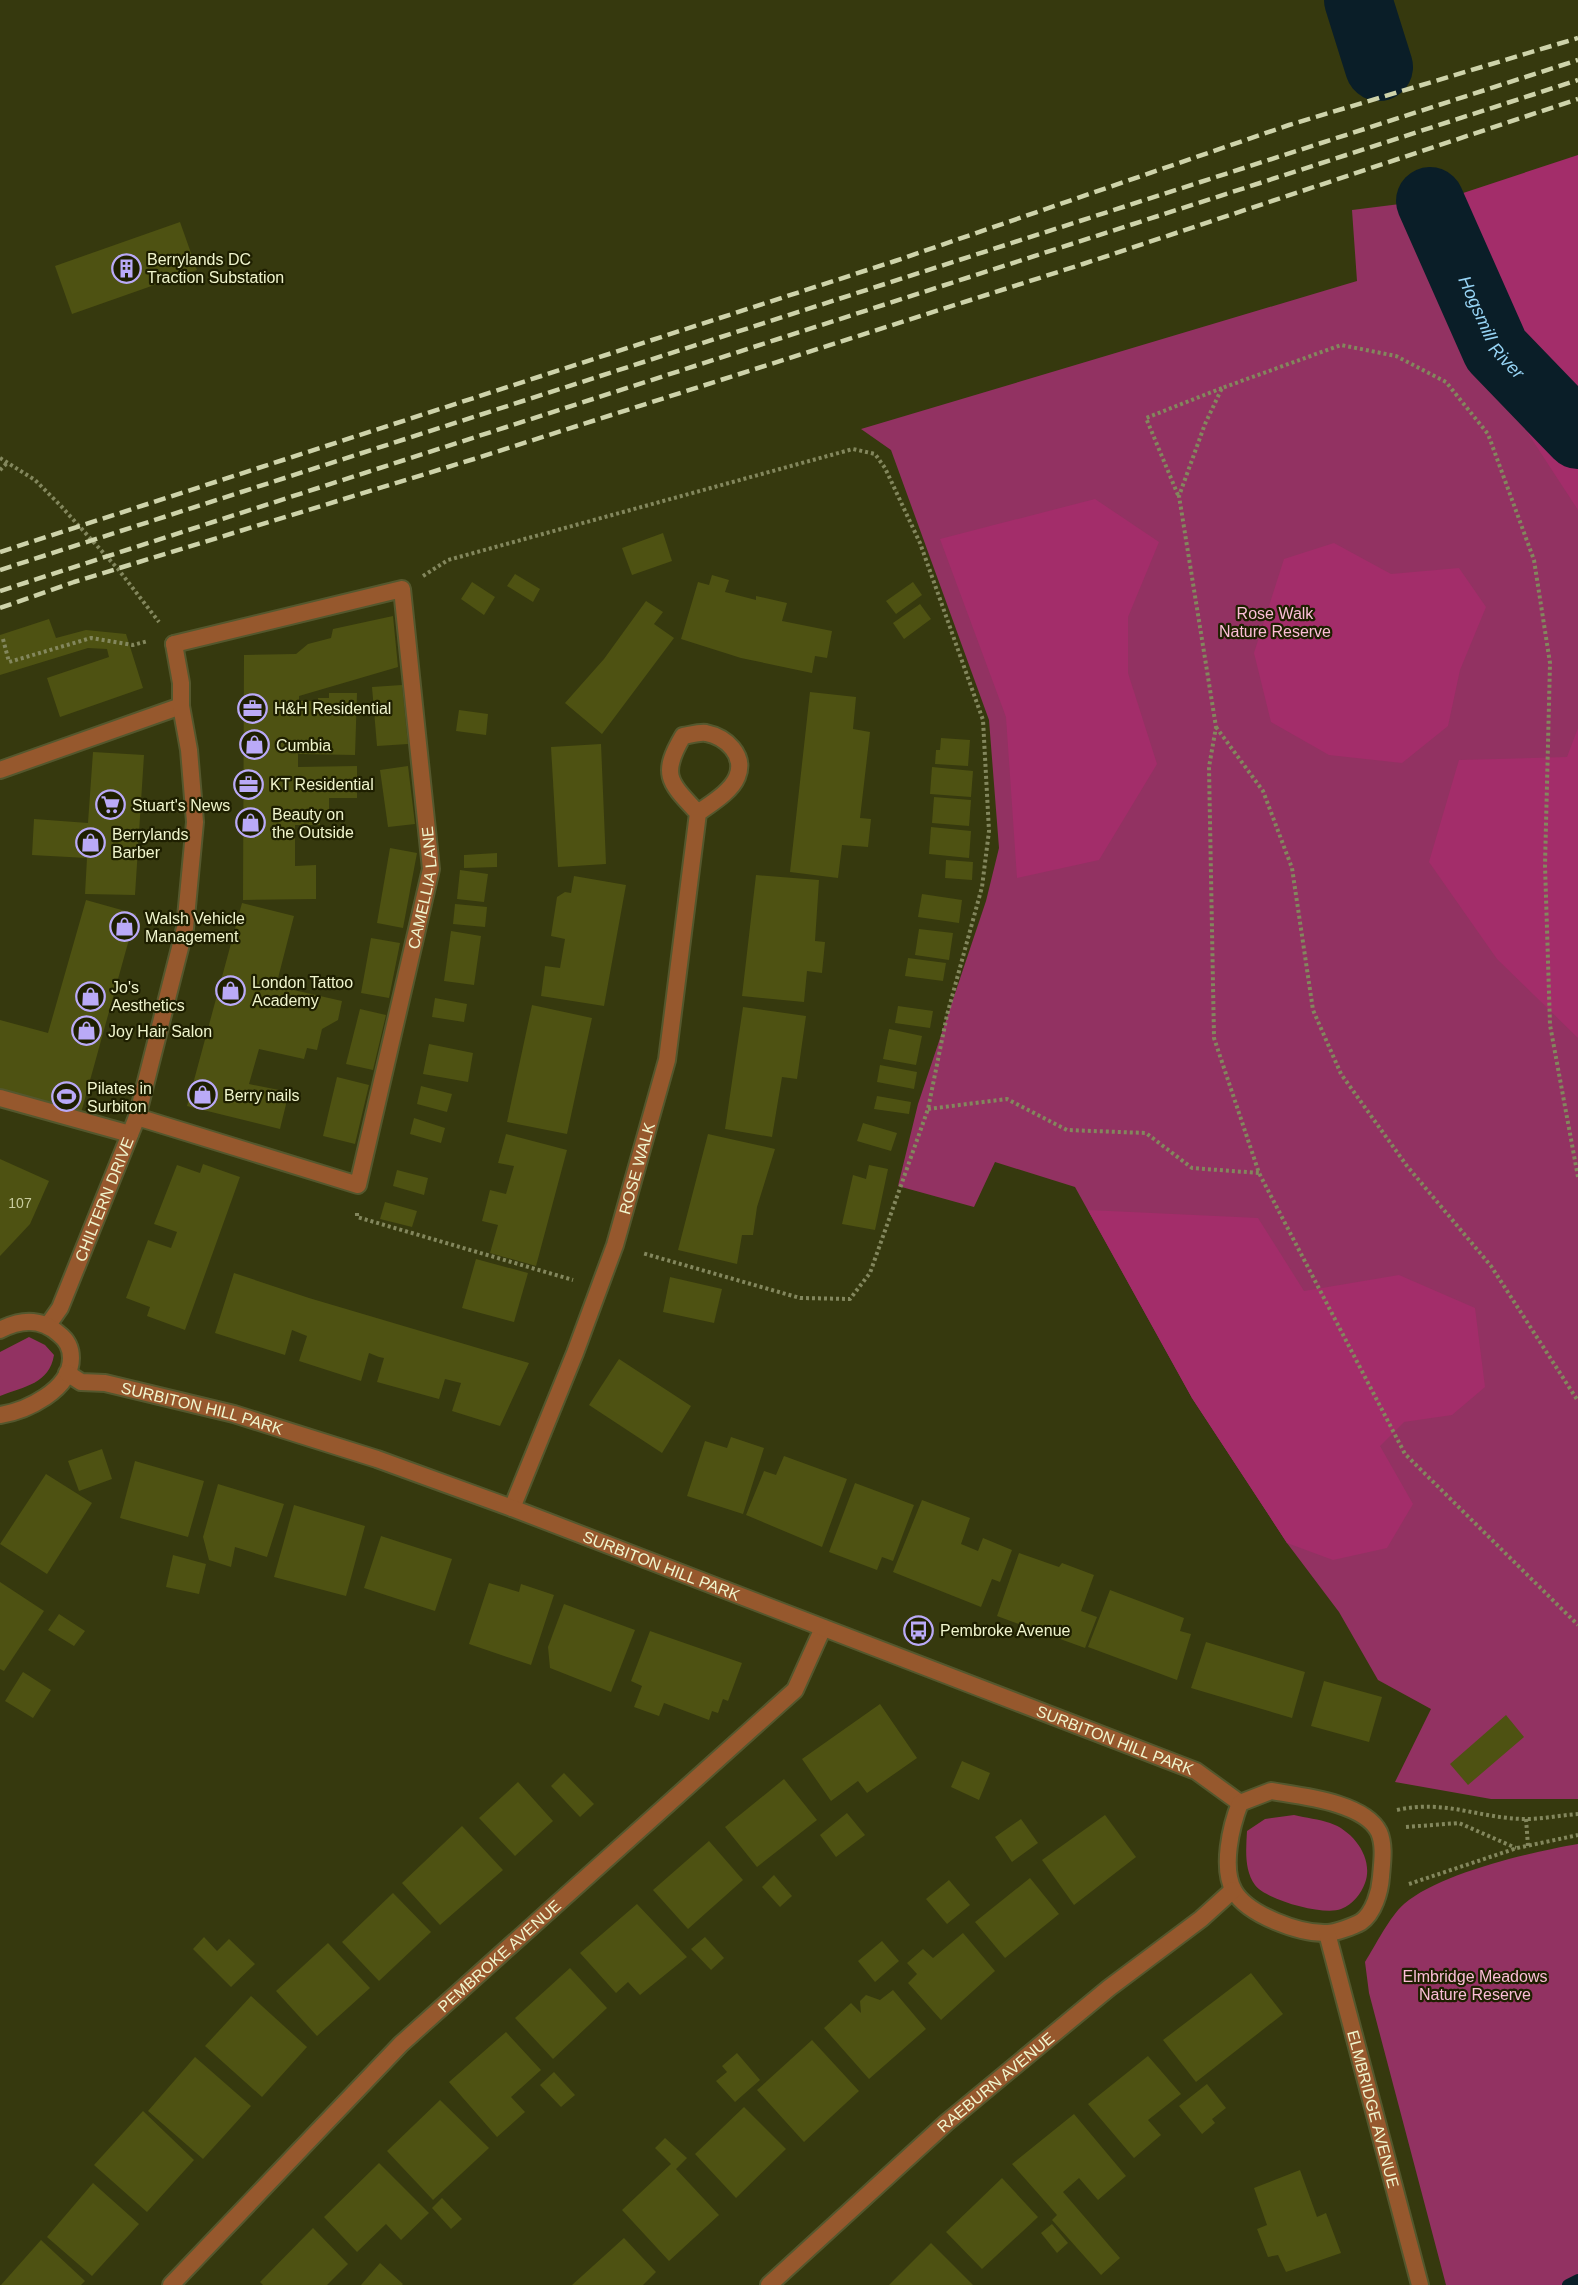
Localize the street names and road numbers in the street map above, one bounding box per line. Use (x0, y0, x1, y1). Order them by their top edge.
street label: CAMELLIA LANE (405, 826, 440, 951)
street label: ROSE WALK (616, 1120, 658, 1216)
street label: CHILTERN DRIVE (72, 1135, 137, 1264)
street label: SURBITON HILL PARK (119, 1379, 285, 1438)
street label: SURBITON HILL PARK (580, 1528, 743, 1604)
street label: SURBITON HILL PARK (1034, 1702, 1196, 1778)
street label: PEMBROKE AVENUE (435, 1897, 564, 2016)
street label: ELMBRIDGE AVENUE (1344, 2028, 1402, 2190)
street label: RAEBURN AVENUE (934, 2029, 1057, 2136)

